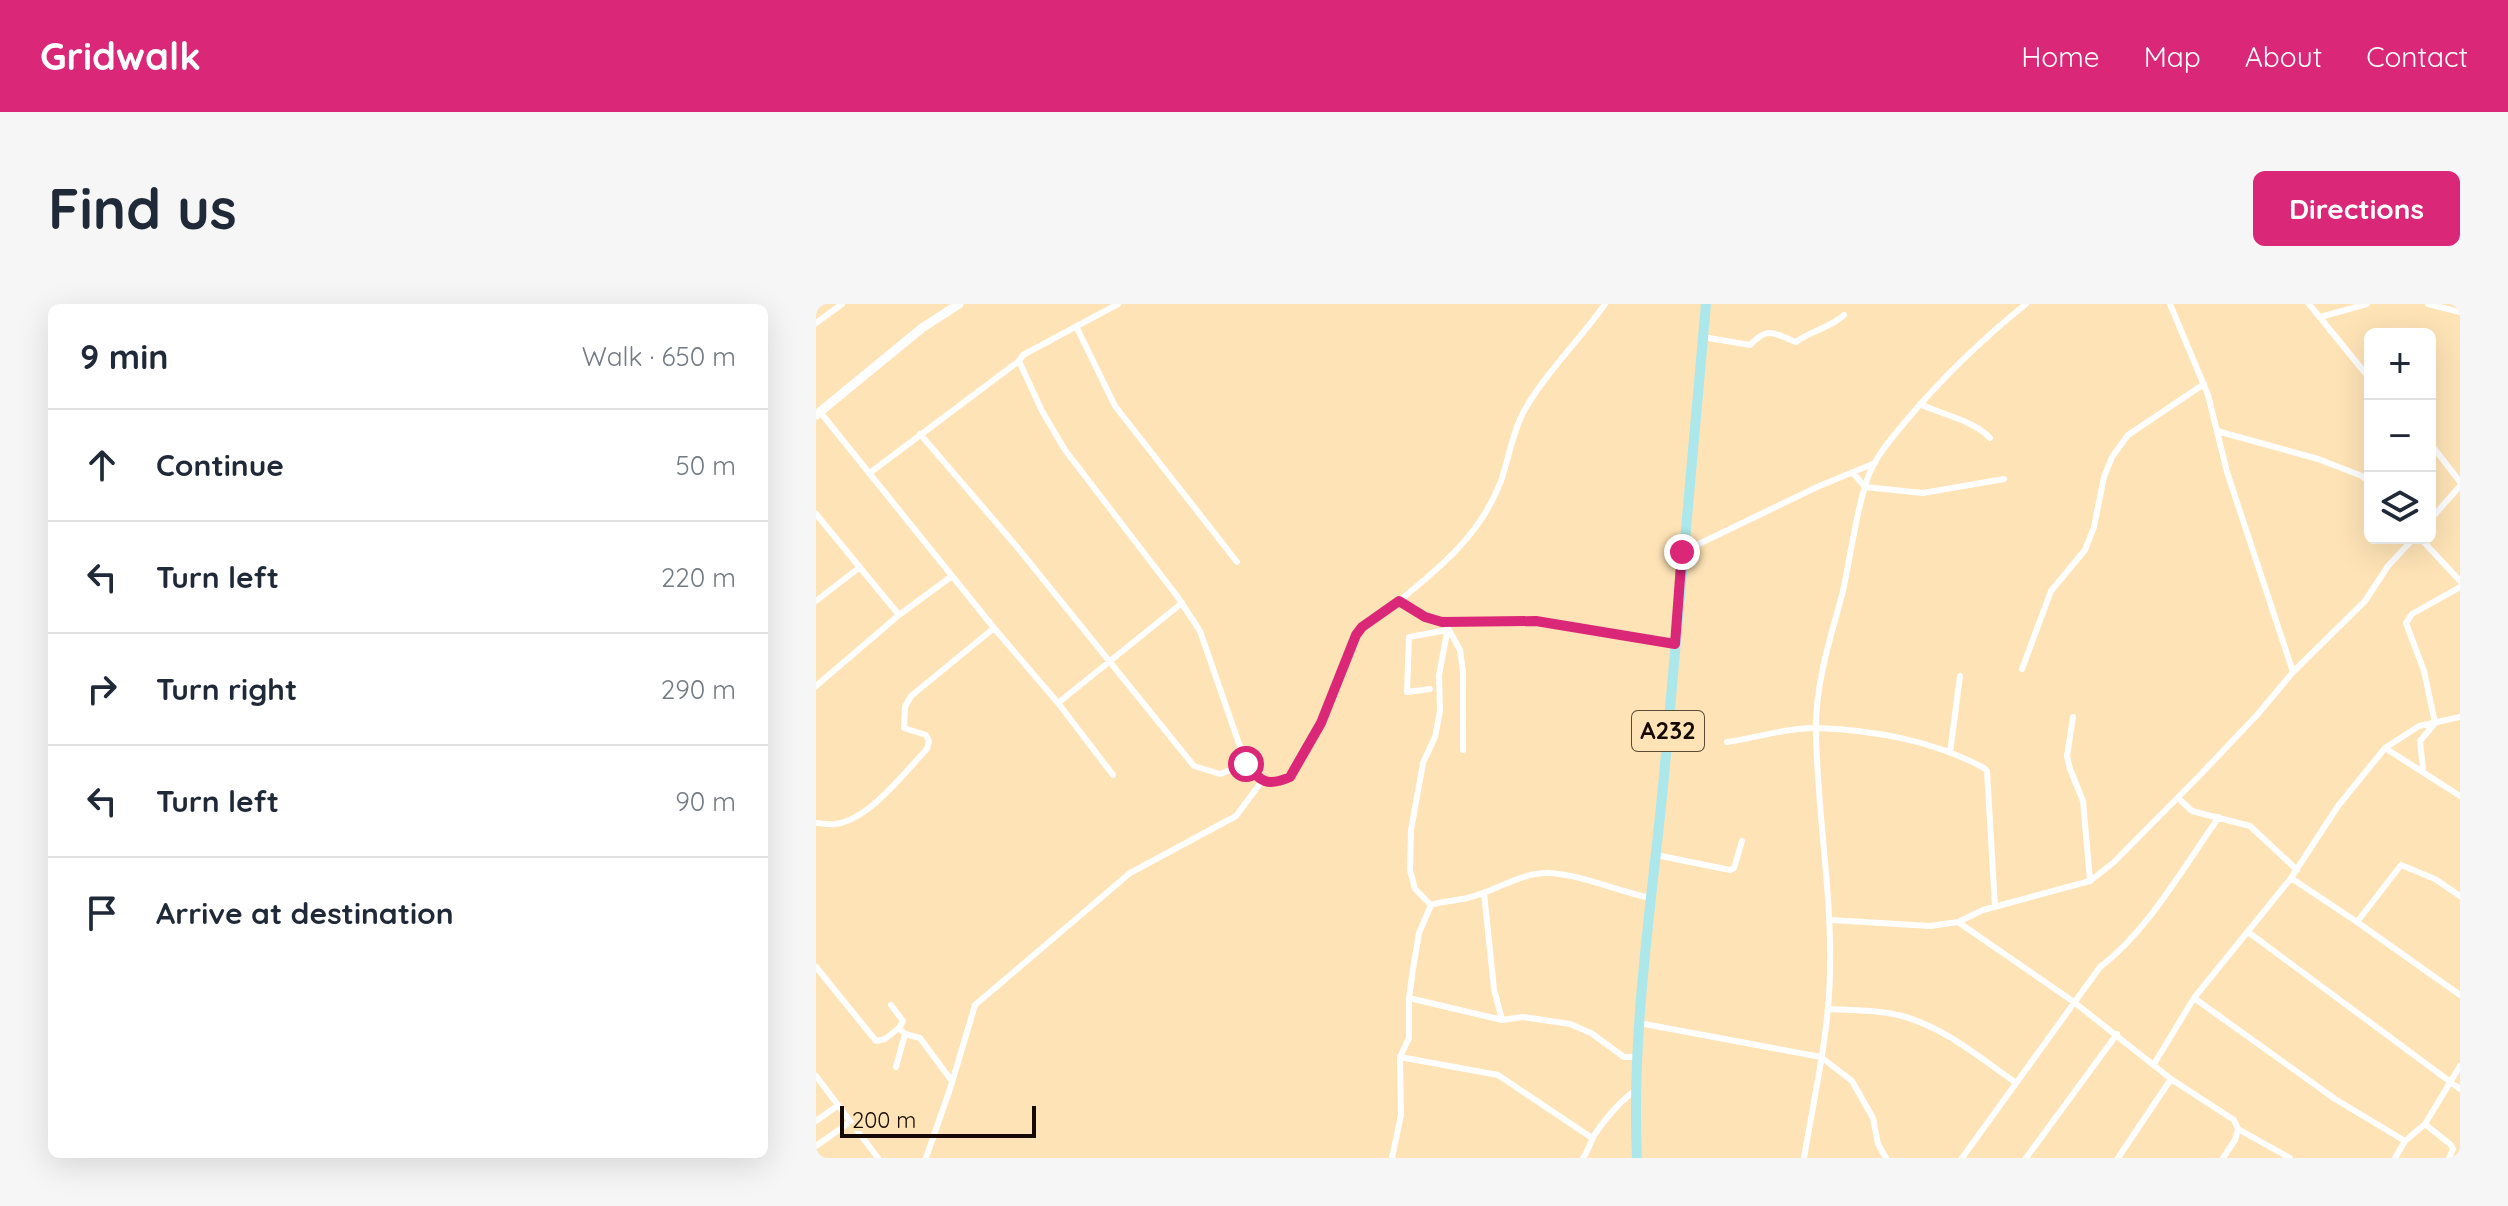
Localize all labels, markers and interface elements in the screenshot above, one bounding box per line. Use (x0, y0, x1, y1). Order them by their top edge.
text: Gridwalk (40, 32, 201, 80)
text: Home (2021, 39, 2100, 74)
text: Map (2144, 39, 2201, 74)
text: About (2245, 39, 2322, 74)
text: Contact (2366, 39, 2468, 74)
button: Directions (2253, 171, 2460, 246)
text: Find us (48, 173, 237, 243)
map controls (2364, 328, 2436, 544)
button: + (2364, 328, 2436, 400)
text: 9 min (80, 335, 168, 378)
text: Walk · 650 m (582, 340, 736, 373)
button: − (2364, 400, 2436, 472)
icon: ahead (80, 443, 124, 487)
text: Continue (156, 446, 284, 484)
text: 50 m (676, 449, 736, 482)
button: layers (2364, 472, 2436, 544)
route end (1664, 534, 1700, 570)
icon: left (80, 555, 124, 599)
text: Turn left (156, 558, 279, 596)
text: 220 m (661, 561, 736, 594)
icon: right (80, 667, 124, 711)
text: Turn right (156, 670, 297, 708)
text: 290 m (661, 673, 736, 706)
road number: A232 (1632, 711, 1704, 751)
route start (1228, 746, 1264, 782)
icon: left (80, 779, 124, 823)
text: Turn left (156, 782, 279, 820)
text: 90 m (675, 785, 736, 818)
icon: arrive (80, 891, 124, 935)
text: Arrive at destination (156, 894, 454, 932)
scale bar (840, 1102, 1036, 1138)
text: 200 m (852, 1106, 916, 1134)

